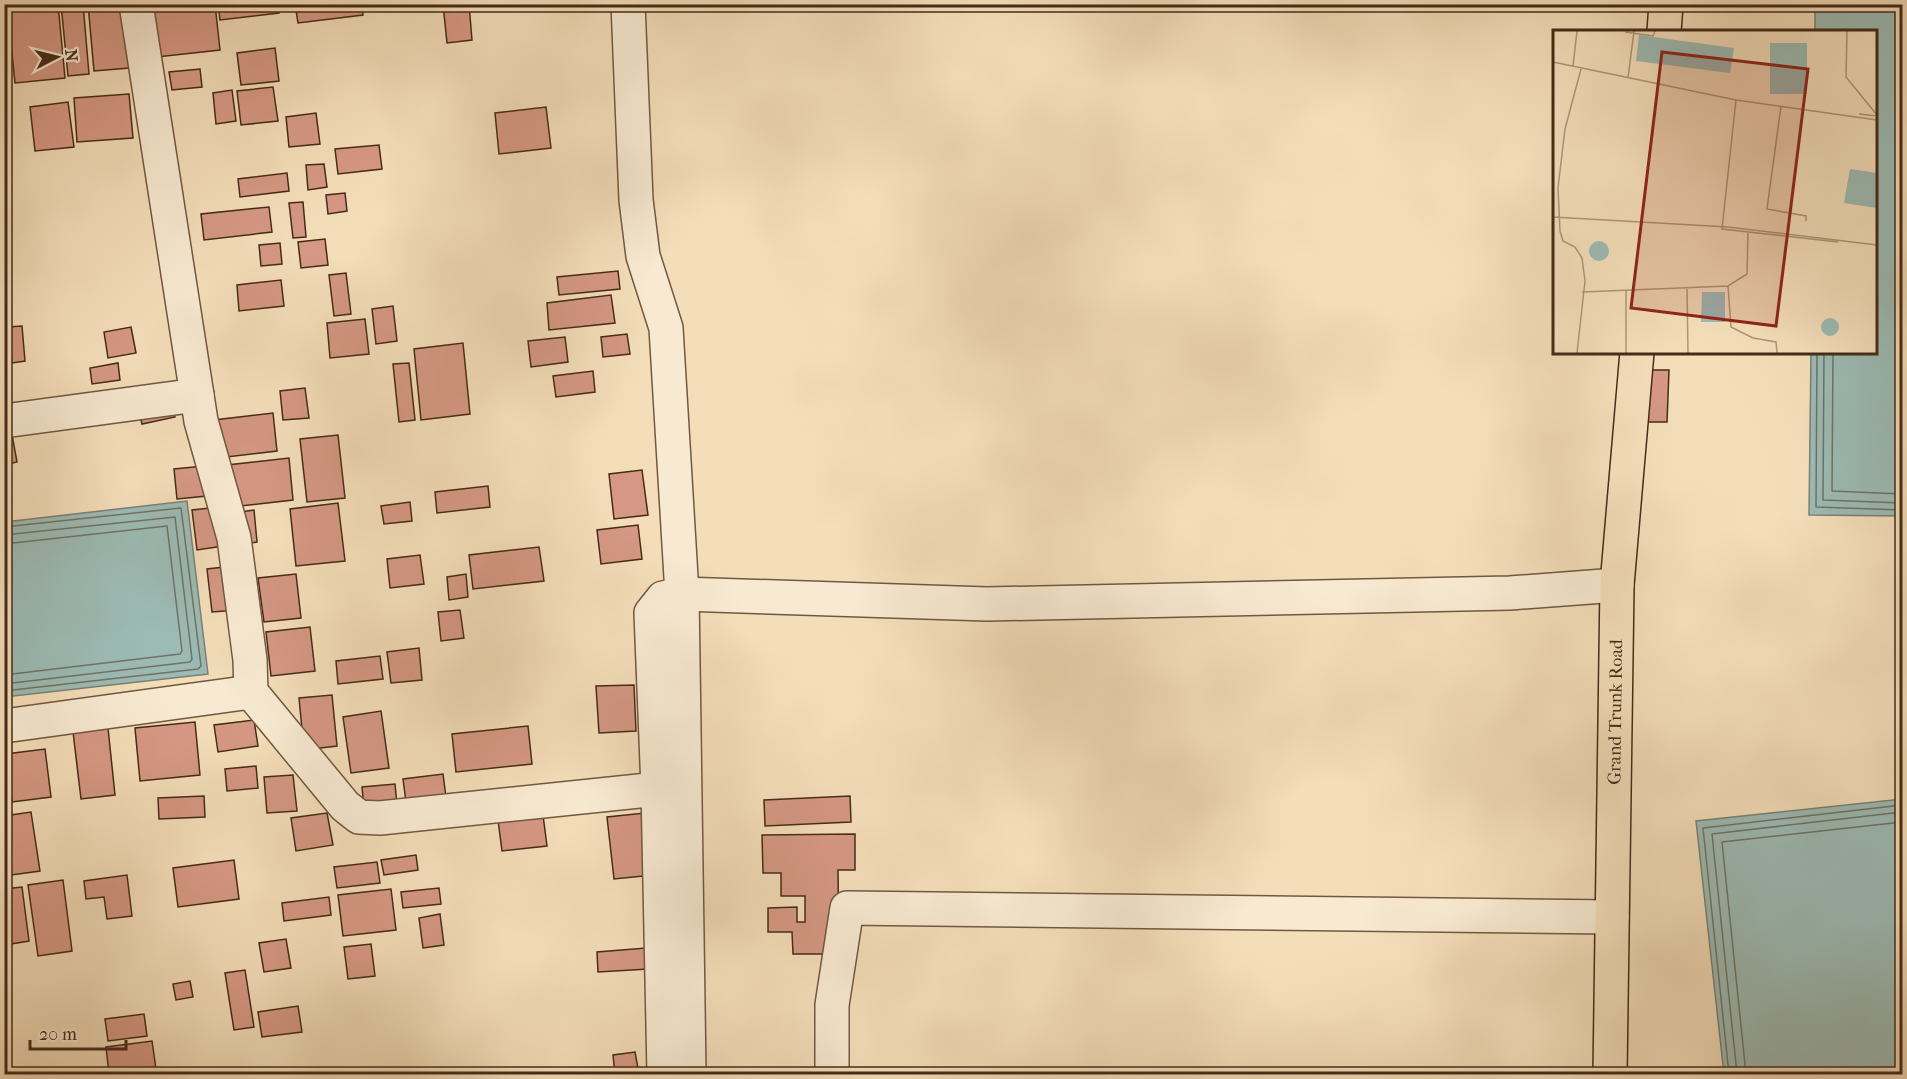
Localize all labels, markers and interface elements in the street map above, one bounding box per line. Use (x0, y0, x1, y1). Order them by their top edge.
north arrow (27, 27, 87, 87)
inset map (1553, 30, 1877, 354)
text: N (61, 48, 82, 63)
street label: Grand Trunk Road (1604, 639, 1627, 785)
scale bar (30, 1013, 126, 1051)
text: 20 m (39, 1024, 77, 1045)

